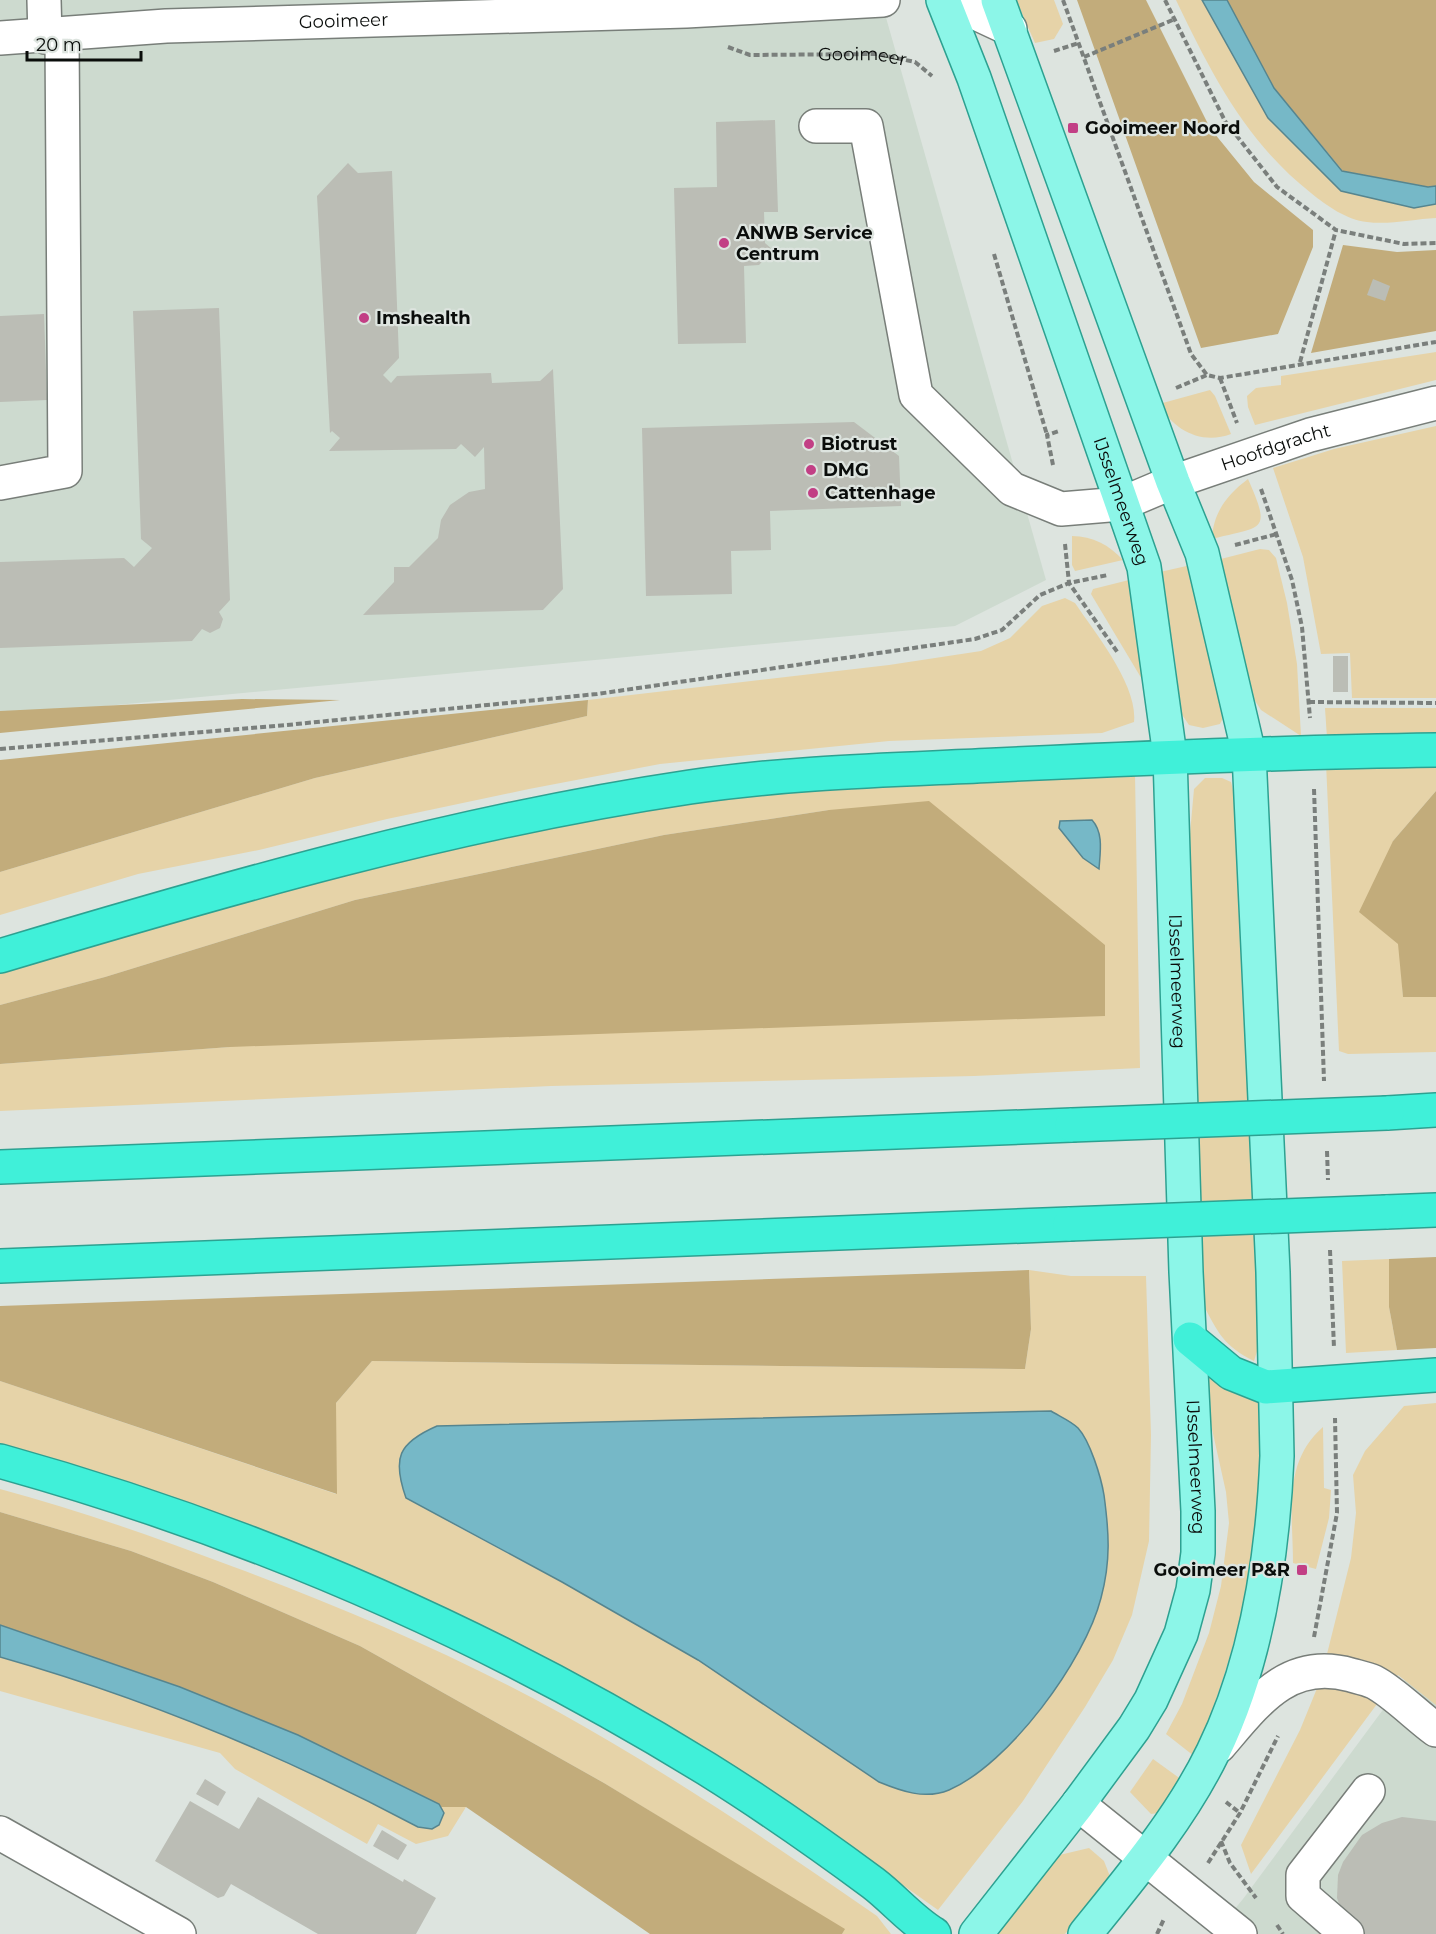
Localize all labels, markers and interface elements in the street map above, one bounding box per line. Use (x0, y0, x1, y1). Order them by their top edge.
street label: Gooimeer (298, 9, 389, 33)
scale bar (27, 24, 141, 62)
text: 20 m (36, 34, 82, 56)
street label: Gooimeer (818, 43, 909, 71)
place label: Gooimeer Noord (1085, 117, 1241, 139)
marker: Gooimeer Noord (1066, 121, 1080, 135)
place label: ANWB Service Centrum (735, 222, 873, 265)
marker: ANWB Service Centrum (717, 236, 731, 250)
place label: Imshealth (376, 307, 471, 329)
marker: Imshealth (357, 311, 371, 325)
street label: Hoofdgracht (1218, 419, 1333, 476)
place label: Biotrust (821, 433, 897, 455)
street label: IJsselmeerweg (1089, 434, 1154, 569)
marker: Biotrust (802, 437, 816, 451)
place label: DMG (823, 459, 869, 481)
marker: DMG (804, 463, 818, 477)
place label: Cattenhage (825, 482, 936, 504)
marker: Cattenhage (806, 486, 820, 500)
street label: IJsselmeerweg (1164, 914, 1190, 1049)
street label: IJsselmeerweg (1181, 1399, 1209, 1534)
place label: Gooimeer P&R (1154, 1559, 1290, 1581)
marker: Gooimeer P&R (1295, 1563, 1309, 1577)

